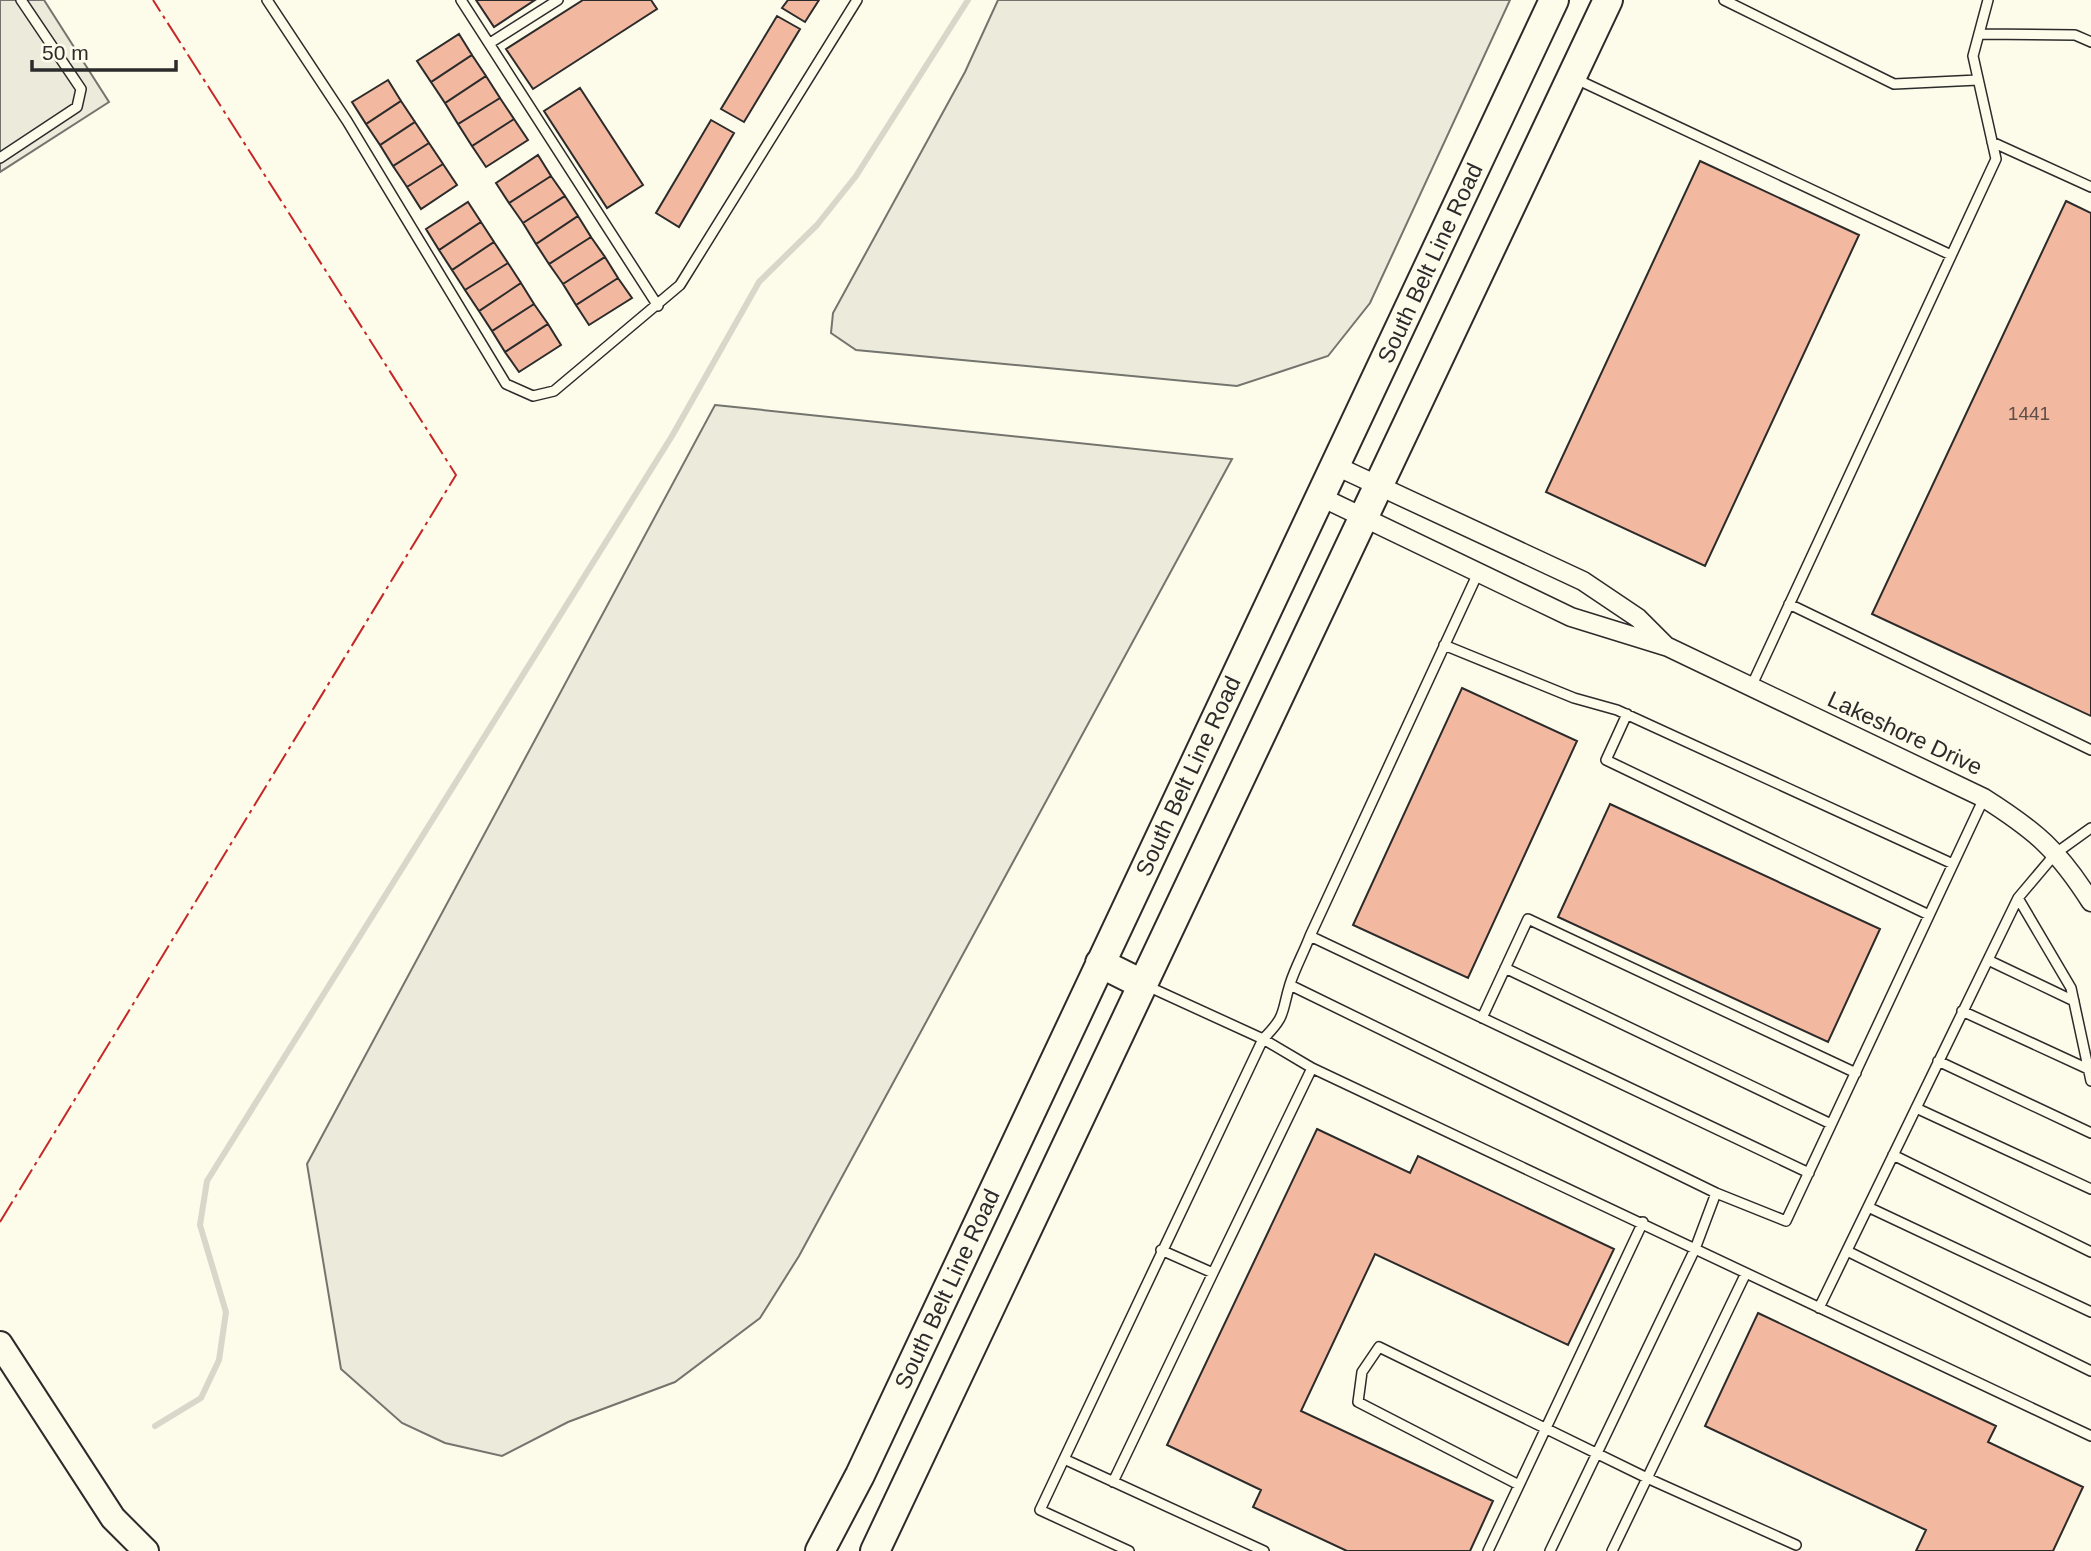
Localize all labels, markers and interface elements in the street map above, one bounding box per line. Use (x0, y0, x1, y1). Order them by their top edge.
scale bar (32, 28, 175, 72)
text: 50 m (42, 41, 89, 64)
street label: South Belt Line Road (1372, 159, 1488, 367)
house number: 1441 (2008, 403, 2050, 424)
street label: South Belt Line Road (1130, 672, 1246, 880)
street label: Lakeshore Drive (1824, 686, 1986, 780)
street label: South Belt Line Road (889, 1185, 1005, 1393)

